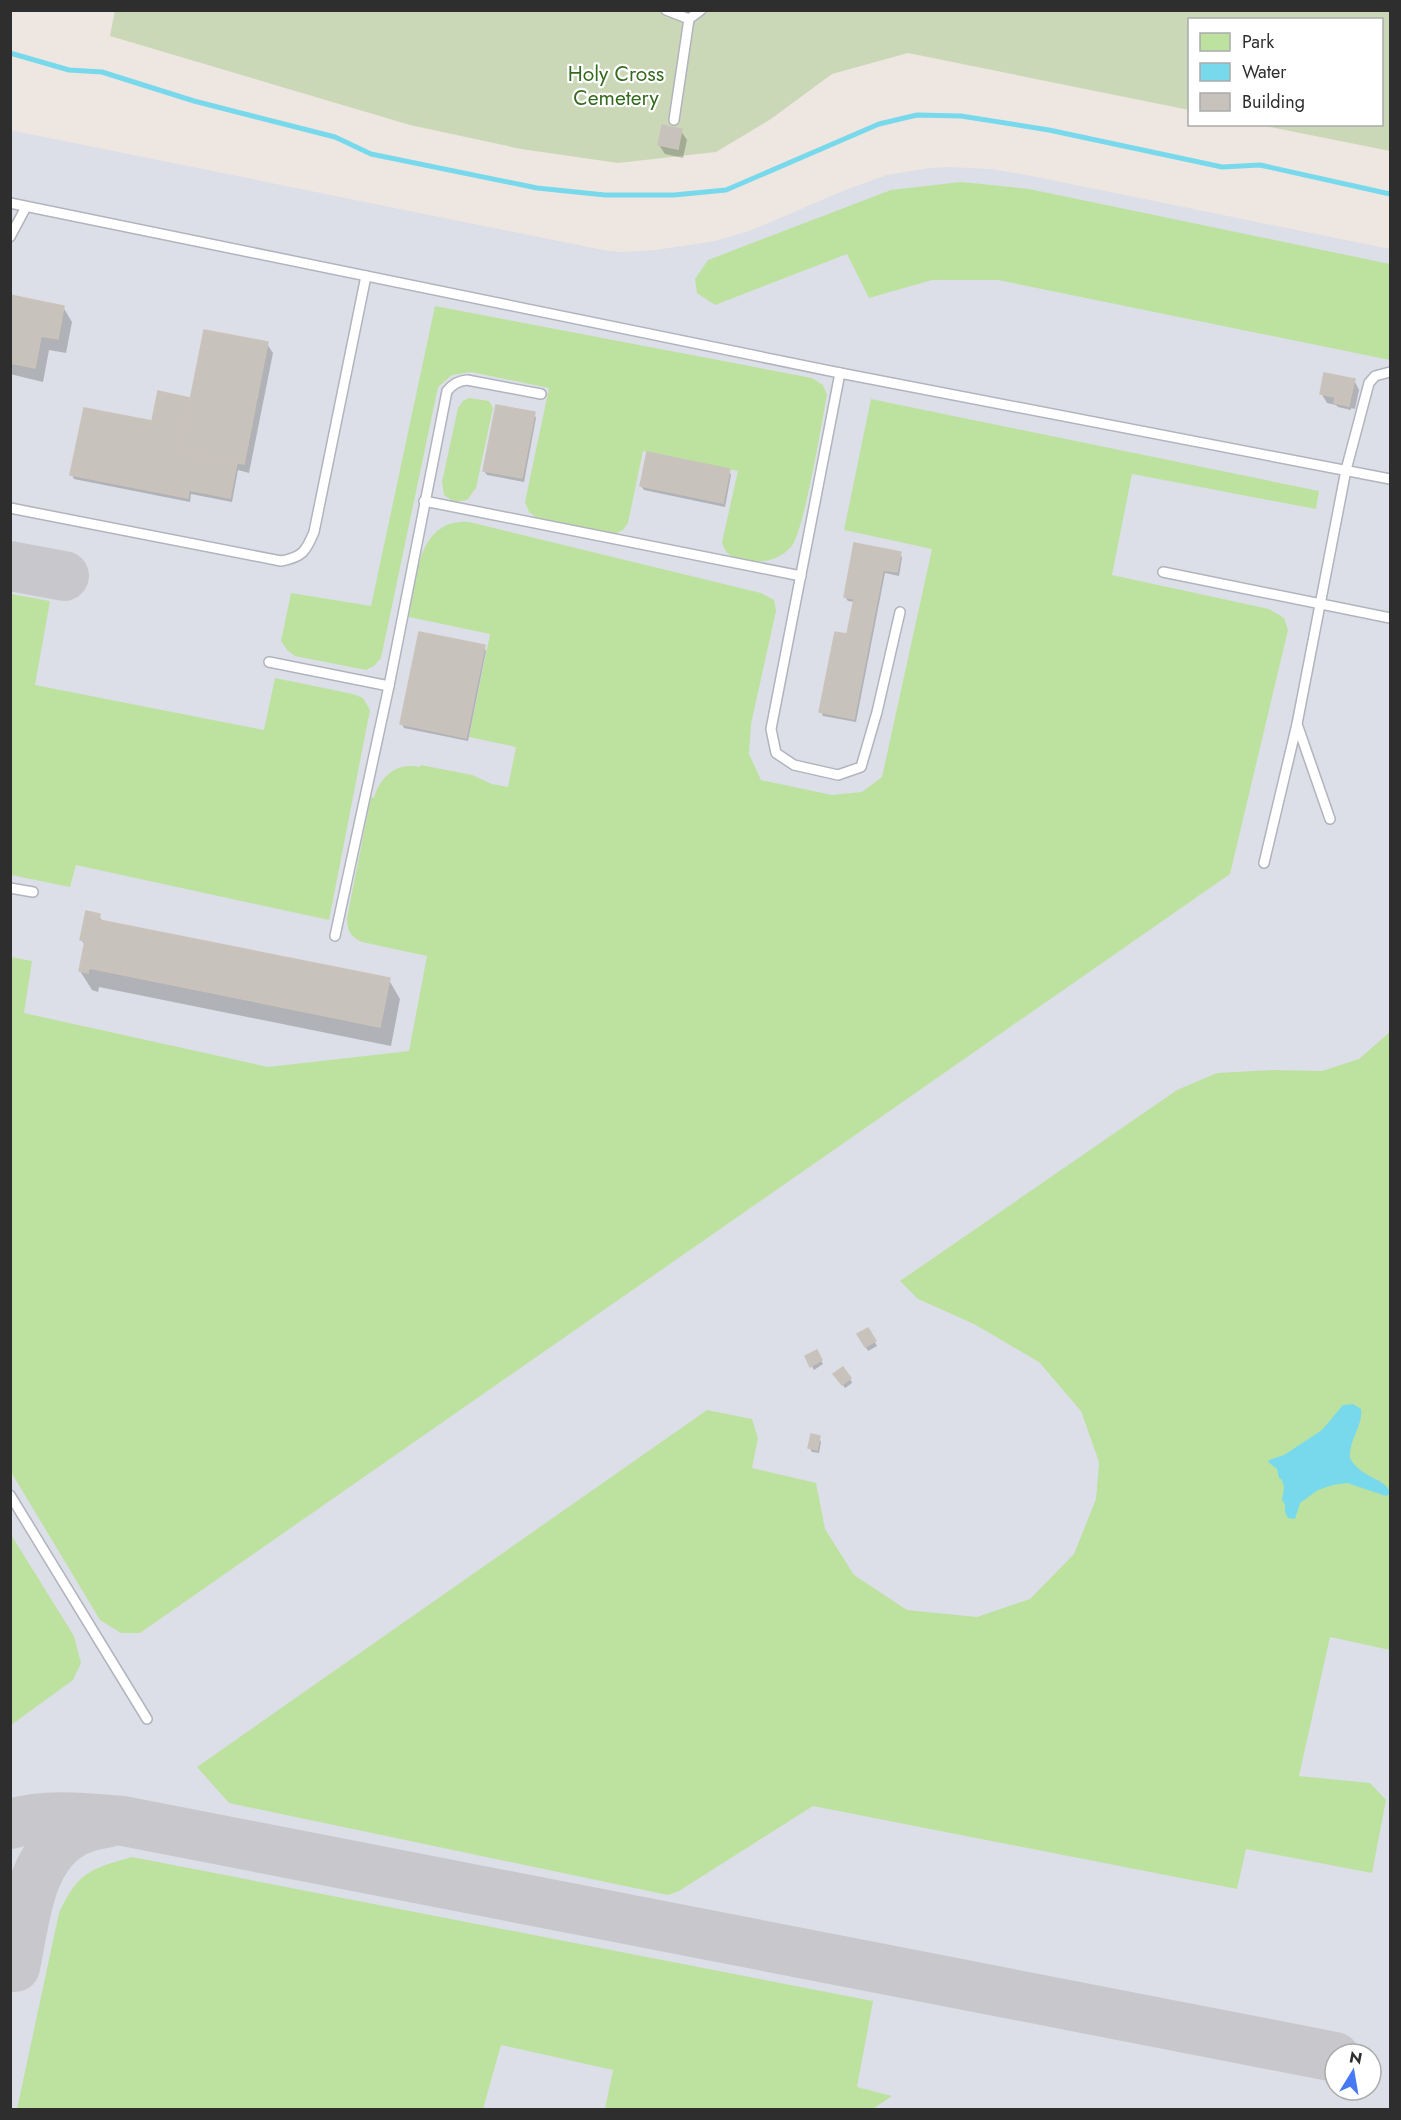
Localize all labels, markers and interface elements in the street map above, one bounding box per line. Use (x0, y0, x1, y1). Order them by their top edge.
legend (1188, 18, 1383, 126)
text: Park (1242, 29, 1274, 55)
park label: Holy Cross Cemetery (568, 59, 664, 113)
text: Water (1242, 59, 1287, 85)
text: Building (1242, 89, 1305, 115)
north arrow (1323, 2042, 1383, 2102)
text: N (1347, 2045, 1364, 2070)

